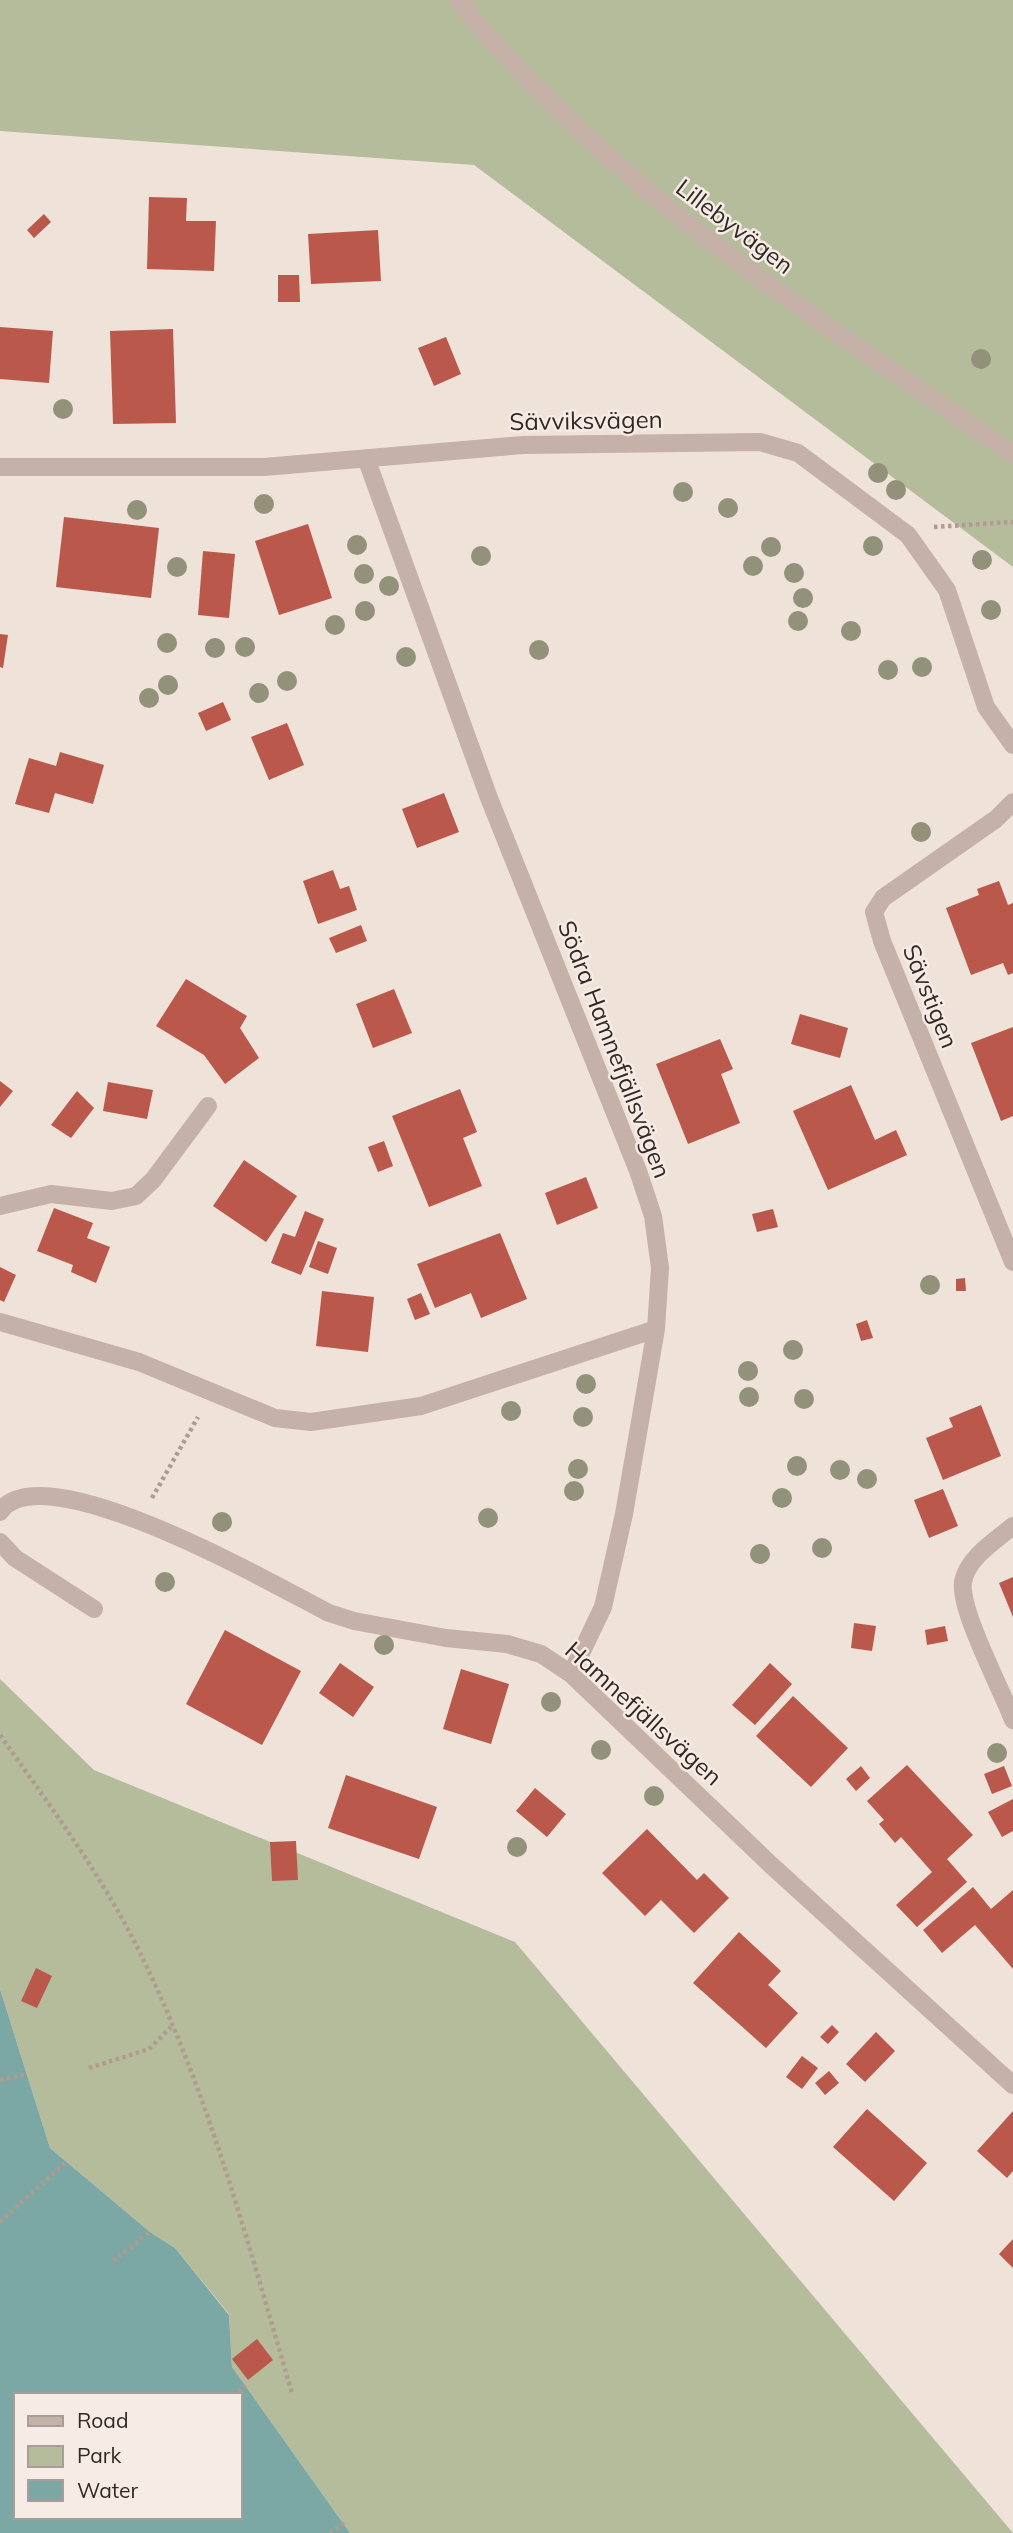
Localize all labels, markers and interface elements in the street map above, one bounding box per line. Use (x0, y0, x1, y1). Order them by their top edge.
street label: Lillebyvägen (670, 172, 800, 280)
street label: Sävviksvägen (509, 404, 663, 436)
street label: Södra Hamnefjällsvägen (552, 916, 678, 1182)
street label: Sävstigen (897, 940, 965, 1052)
street label: Hamnefjällsvägen (559, 1635, 729, 1791)
legend (14, 2393, 242, 2519)
text: Road (77, 2407, 128, 2433)
text: Park (77, 2442, 121, 2468)
text: Water (77, 2477, 138, 2503)

